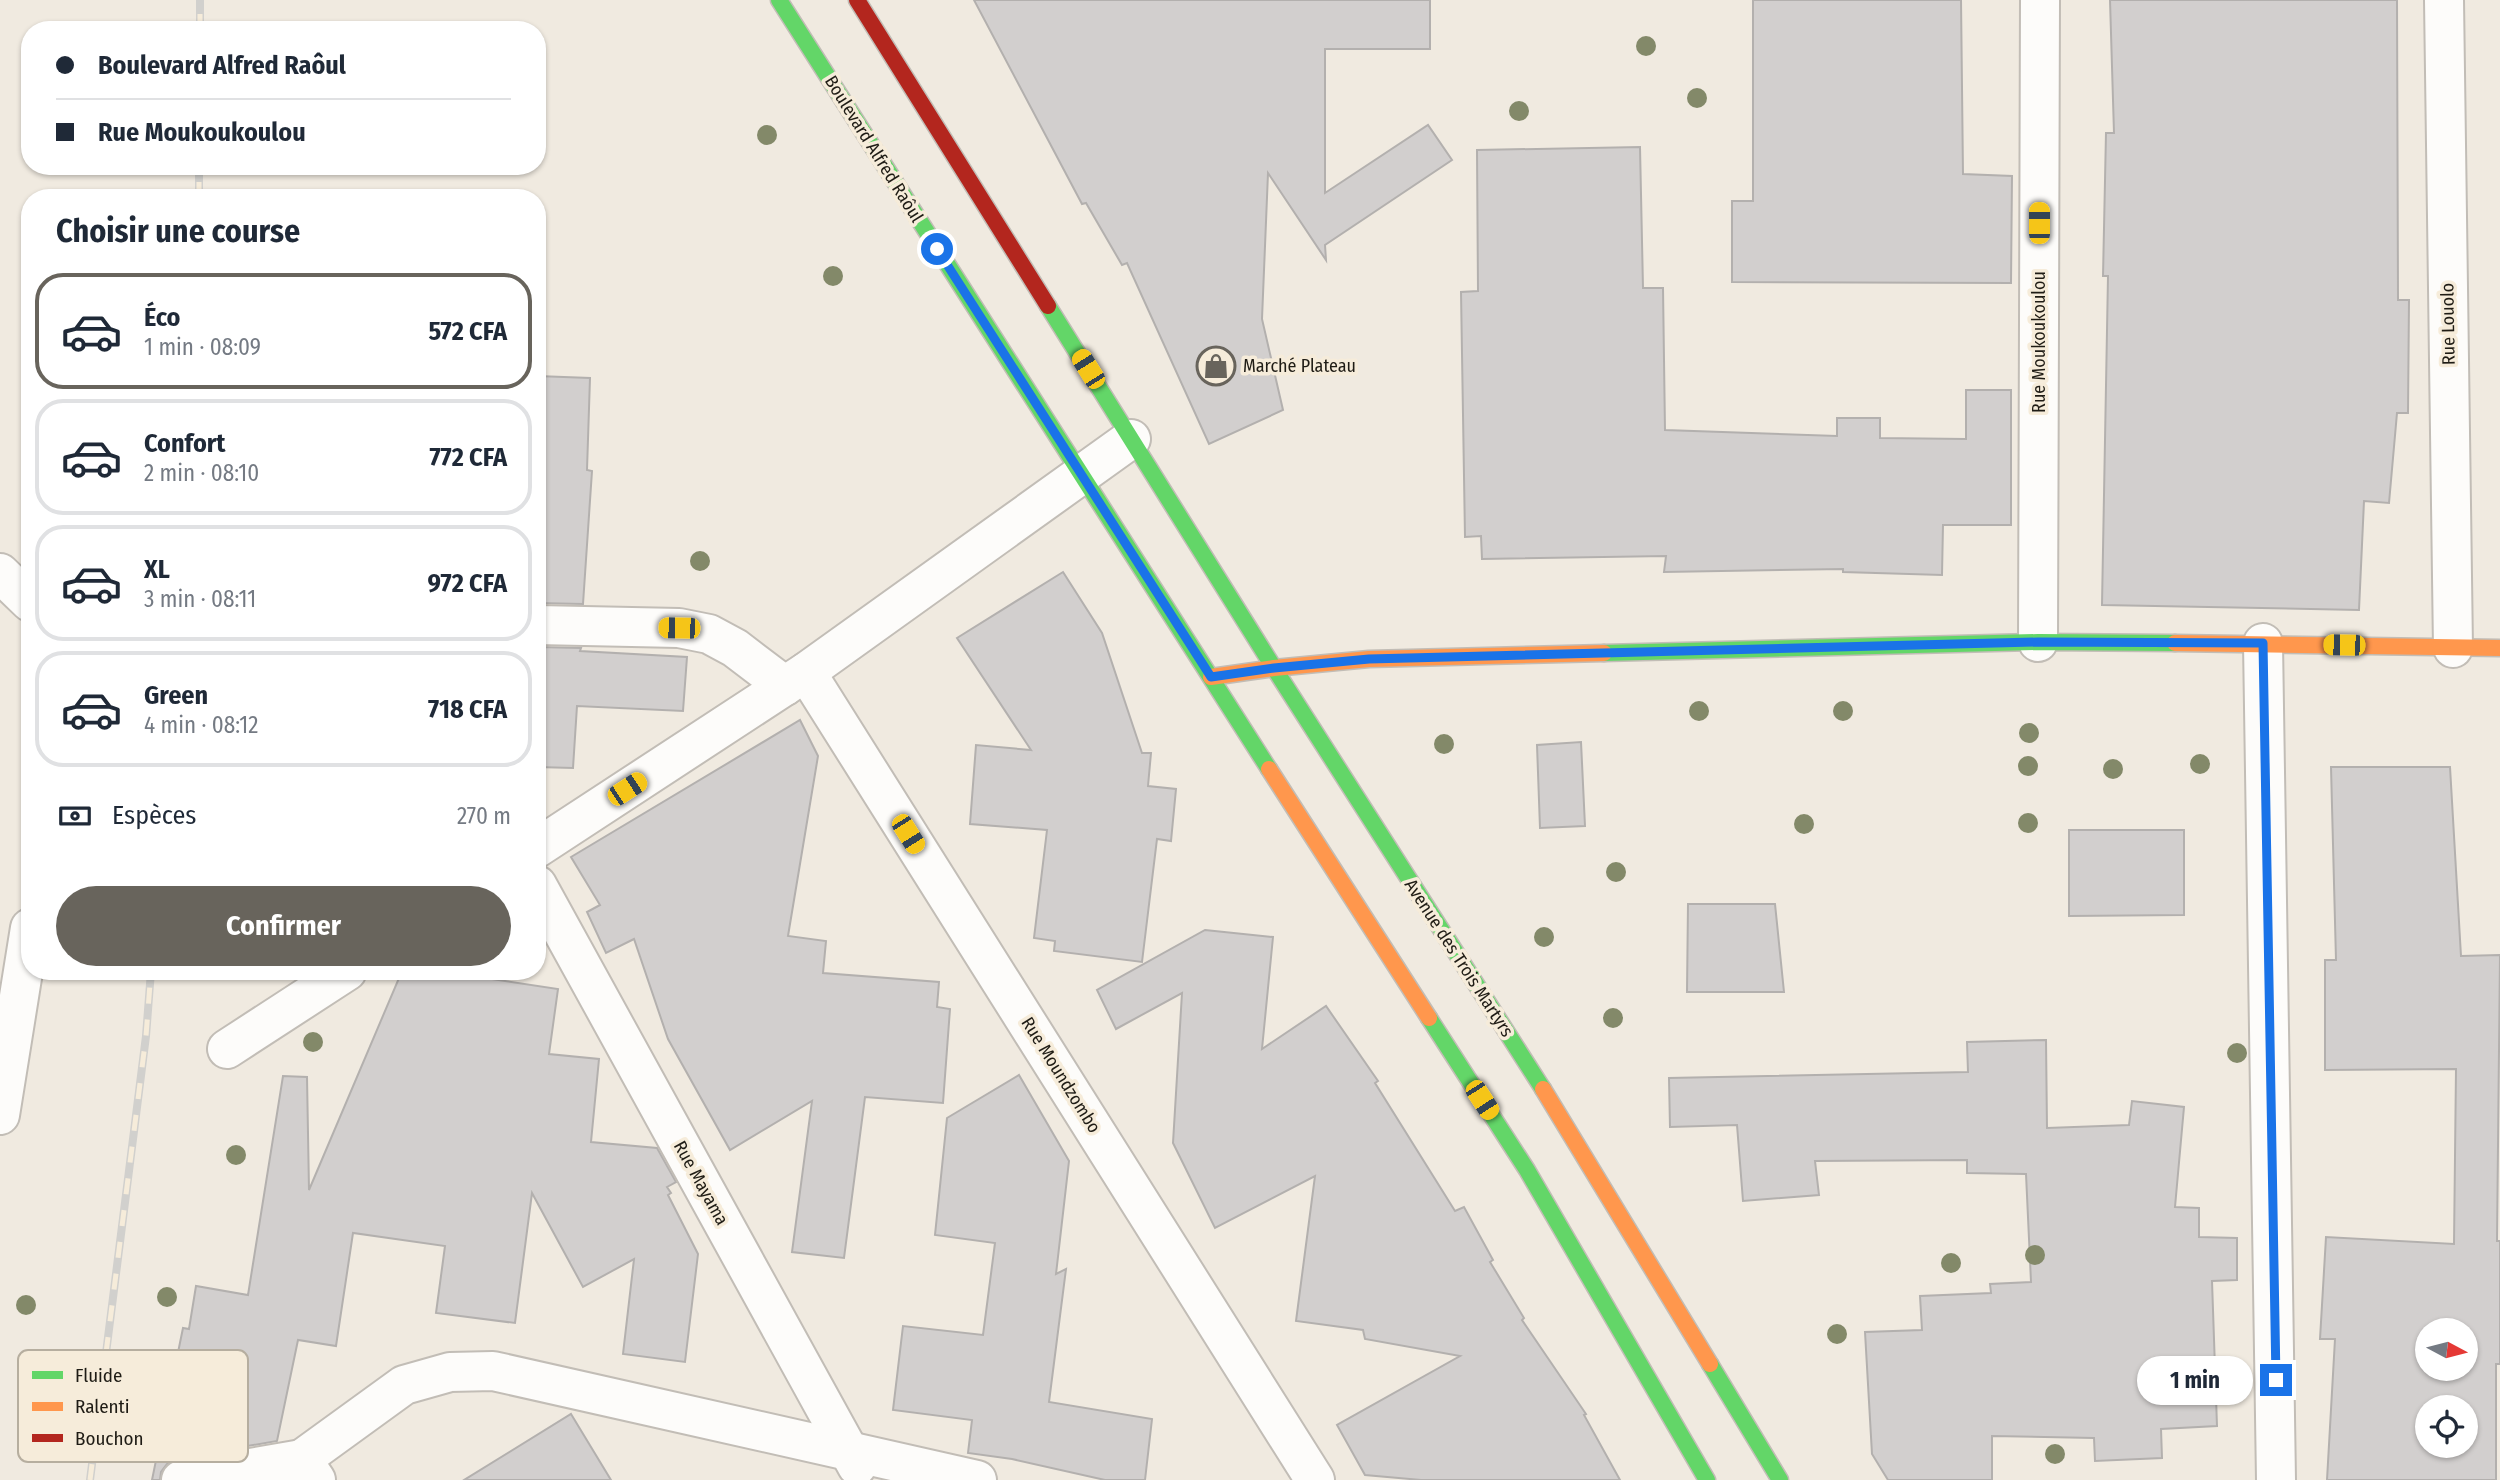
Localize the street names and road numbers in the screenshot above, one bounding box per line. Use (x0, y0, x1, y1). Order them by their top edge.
street label: Boulevard Alfred Raôul (820, 72, 928, 227)
street label: Rue Moukoukoulou (2028, 271, 2050, 413)
street label: Rue Louolo (2436, 283, 2460, 365)
street label: Avenue des Trois Martyrs (1400, 875, 1518, 1041)
street label: Rue Moundzombo (1017, 1013, 1105, 1137)
street label: Rue Mayama (669, 1137, 733, 1229)

